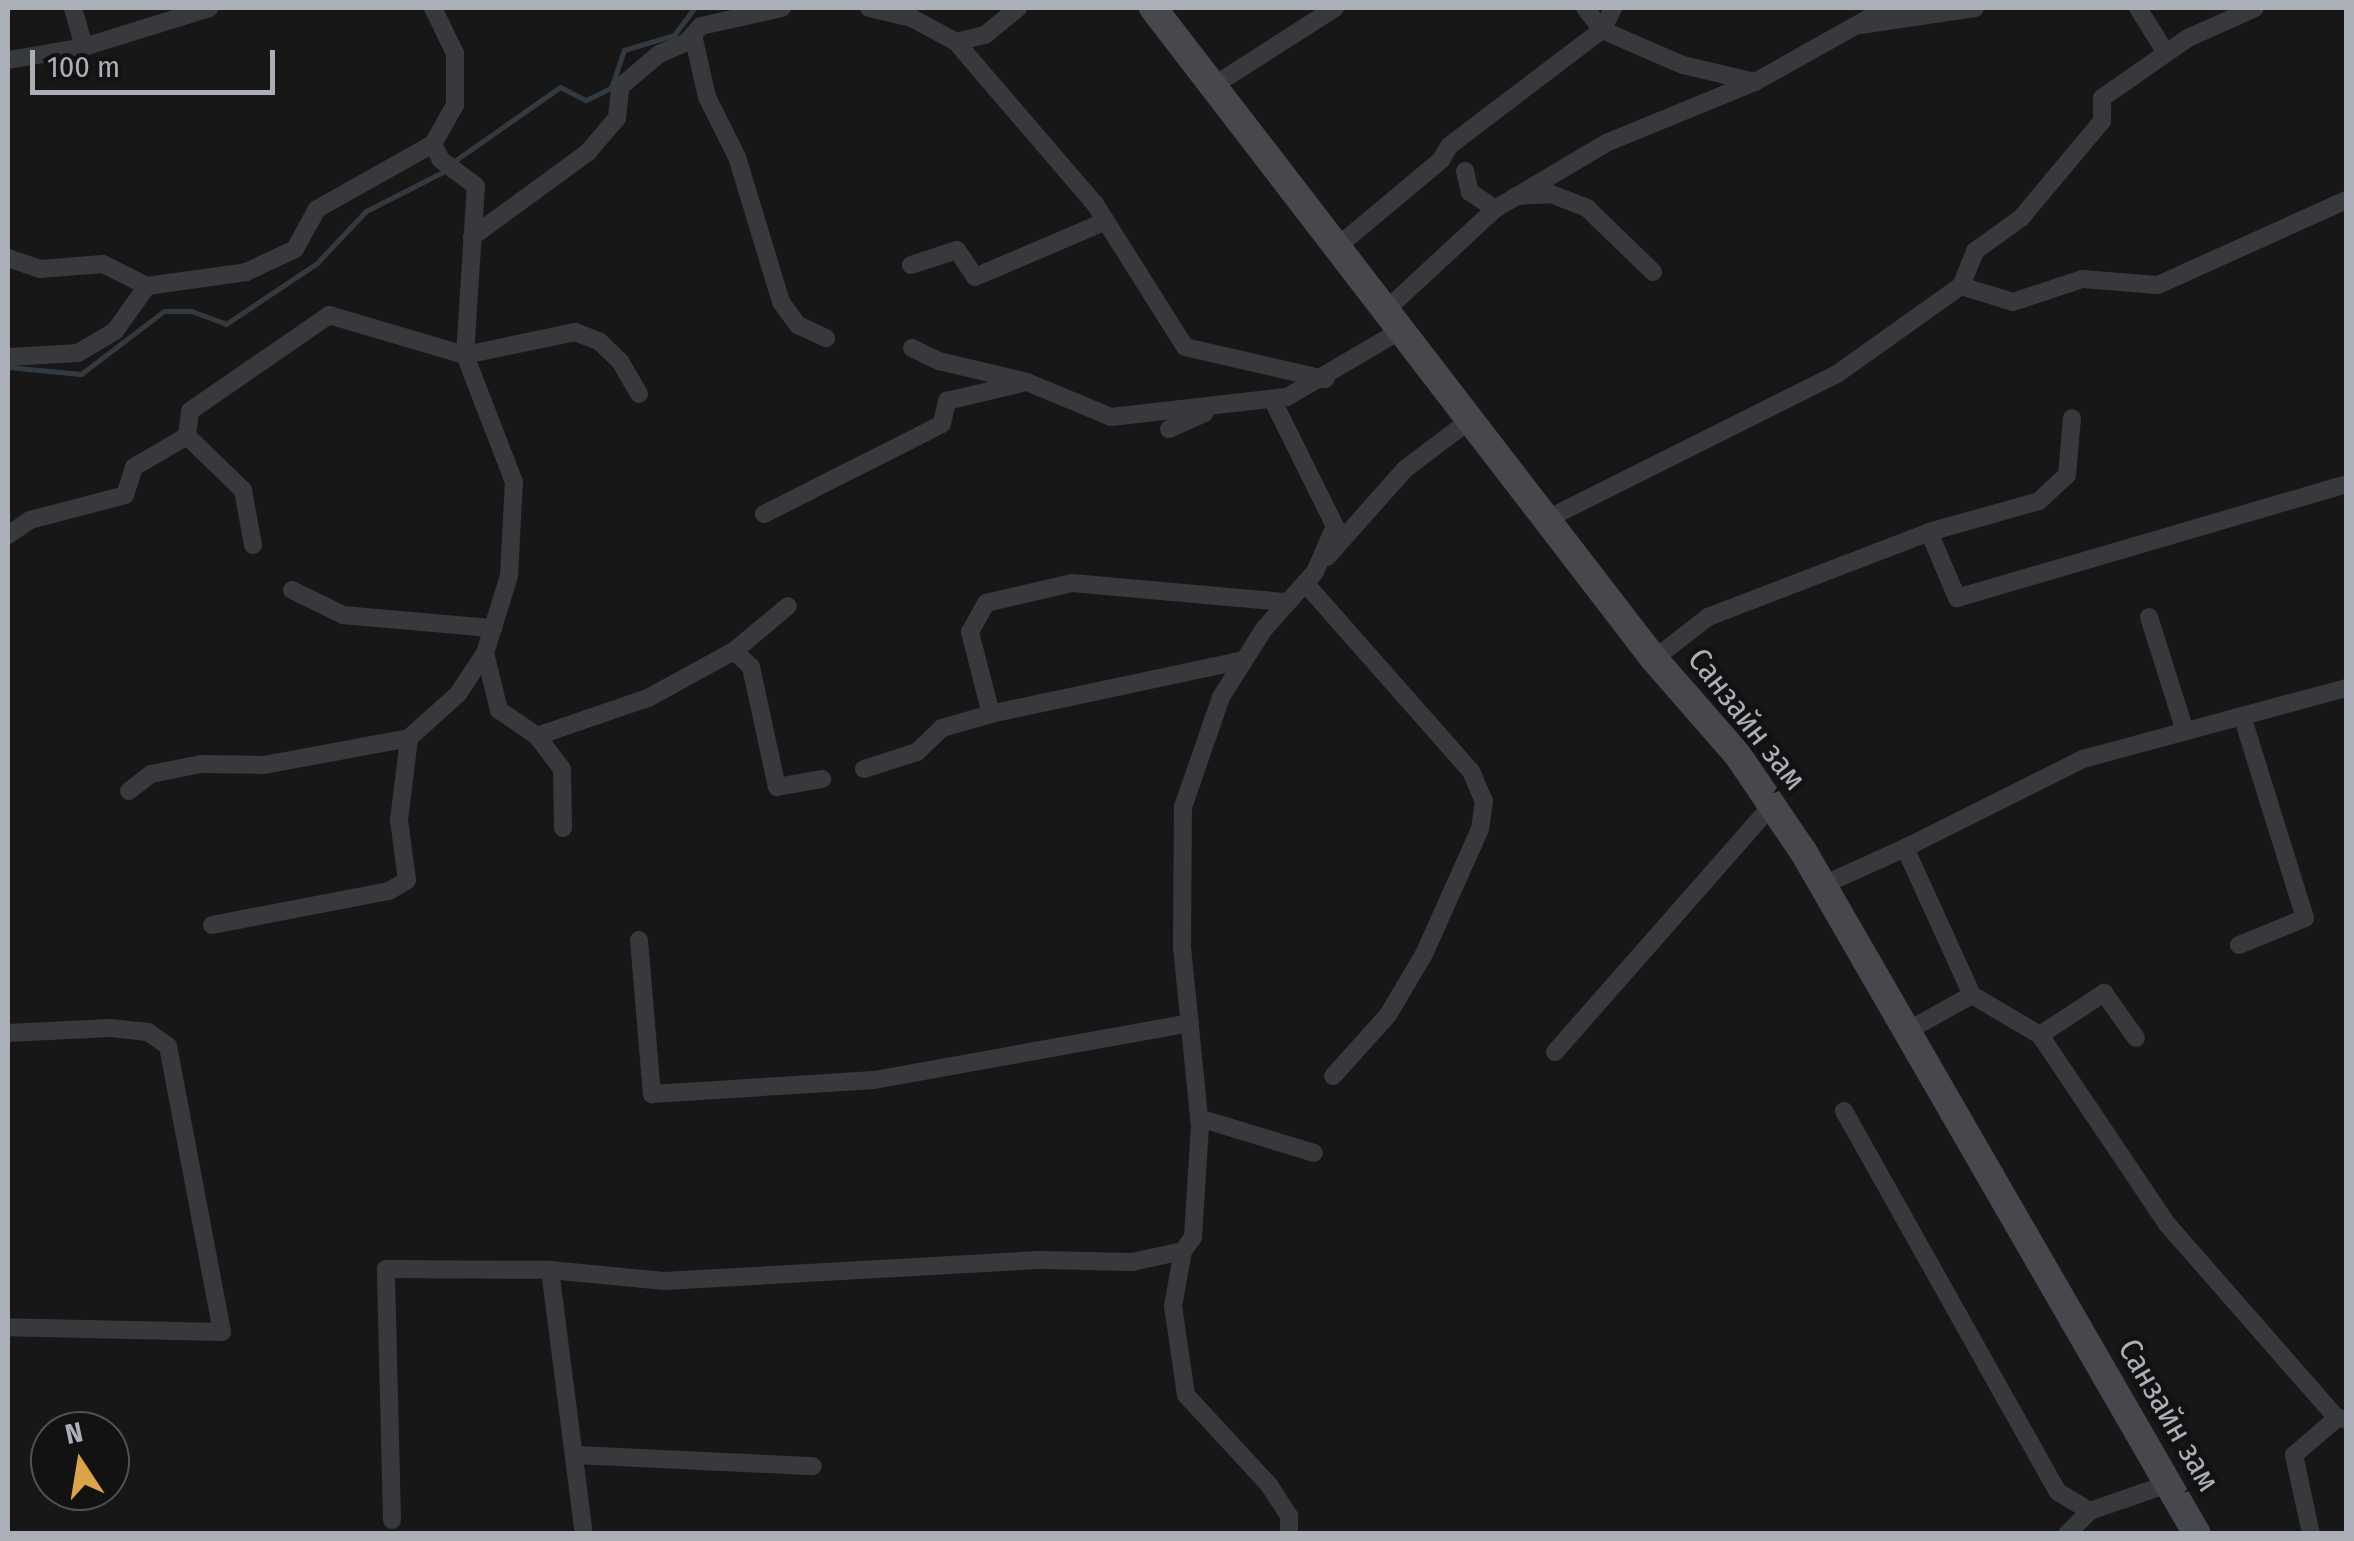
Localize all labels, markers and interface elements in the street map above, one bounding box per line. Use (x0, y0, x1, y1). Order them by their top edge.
scale bar (35, 30, 280, 92)
text: 100 m (47, 49, 120, 85)
street label: Санзайн зам (1680, 641, 1814, 797)
street label: Санзайн зам (2110, 1332, 2228, 1498)
north arrow (30, 1411, 130, 1511)
text: N (62, 1415, 86, 1451)

